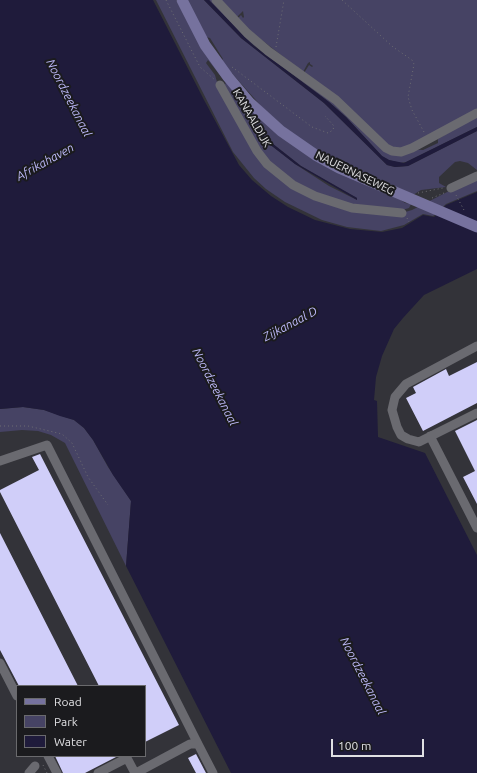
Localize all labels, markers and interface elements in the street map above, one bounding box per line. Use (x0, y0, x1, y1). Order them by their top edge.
water label: Noordzeekanaal (43, 57, 95, 139)
street label: KANAALDIJK (230, 87, 274, 149)
water label: Afrikahaven (14, 140, 76, 184)
street label: NAUERNASEWEG (313, 148, 397, 198)
water label: Zijkanaal D (260, 304, 320, 344)
water label: Noordzeekanaal (189, 346, 241, 428)
water label: Noordzeekanaal (337, 635, 389, 717)
legend (16, 685, 146, 757)
text: Road (54, 695, 82, 708)
text: Park (54, 715, 78, 728)
scale bar (333, 731, 426, 757)
text: Water (54, 735, 87, 748)
text: 100 m (338, 739, 371, 752)

